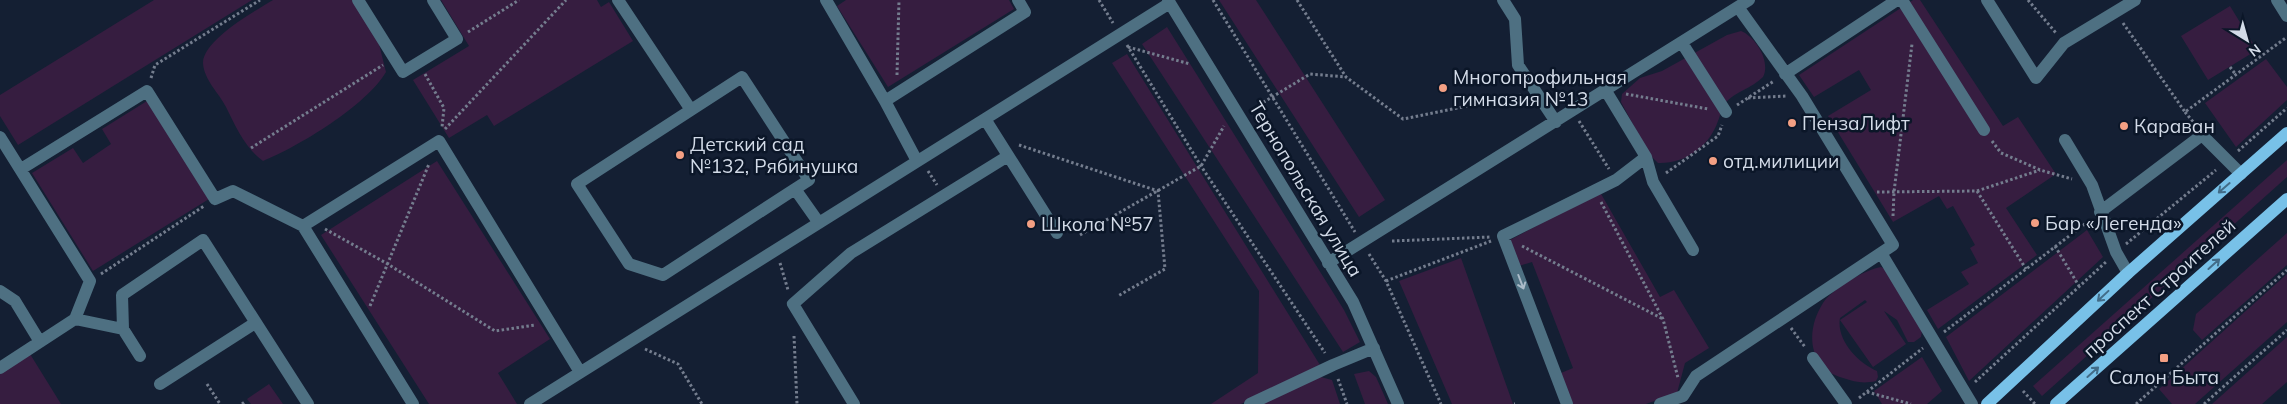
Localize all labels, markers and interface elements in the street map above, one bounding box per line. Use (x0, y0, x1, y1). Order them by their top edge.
north arrow (2222, 15, 2272, 65)
text: N (2245, 40, 2264, 61)
place label: Многопрофильная гимназия №13 (1453, 65, 1627, 111)
marker: Многопрофильная гимназия №13 (1437, 82, 1449, 94)
street label: Тернопольская улица (1244, 97, 1368, 281)
place label: ПензаЛифт (1802, 111, 1910, 135)
place label: Караван (2134, 114, 2215, 138)
marker: ПензаЛифт (1786, 117, 1798, 129)
marker: Караван (2118, 120, 2130, 132)
place label: Детский сад №132, Рябинушка (690, 132, 858, 178)
marker: Детский сад №132, Рябинушка (674, 149, 686, 161)
place label: отд.милиции (1723, 149, 1839, 173)
marker: отд.милиции (1707, 155, 1719, 167)
one-way arrow (2218, 183, 2231, 194)
place label: Бар «Легенда» (2045, 211, 2181, 235)
place label: Школа №57 (1041, 212, 1154, 236)
street label: проспект Строителей (2078, 213, 2240, 363)
marker: Бар «Легенда» (2029, 217, 2041, 229)
marker: Школа №57 (1025, 218, 1037, 230)
one-way arrow (2208, 258, 2221, 270)
one-way arrow (1516, 274, 1526, 289)
one-way arrow (2097, 290, 2110, 302)
marker: Салон Быта (2158, 352, 2170, 364)
place label: Салон Быта (2109, 365, 2219, 389)
one-way arrow (2086, 366, 2099, 377)

